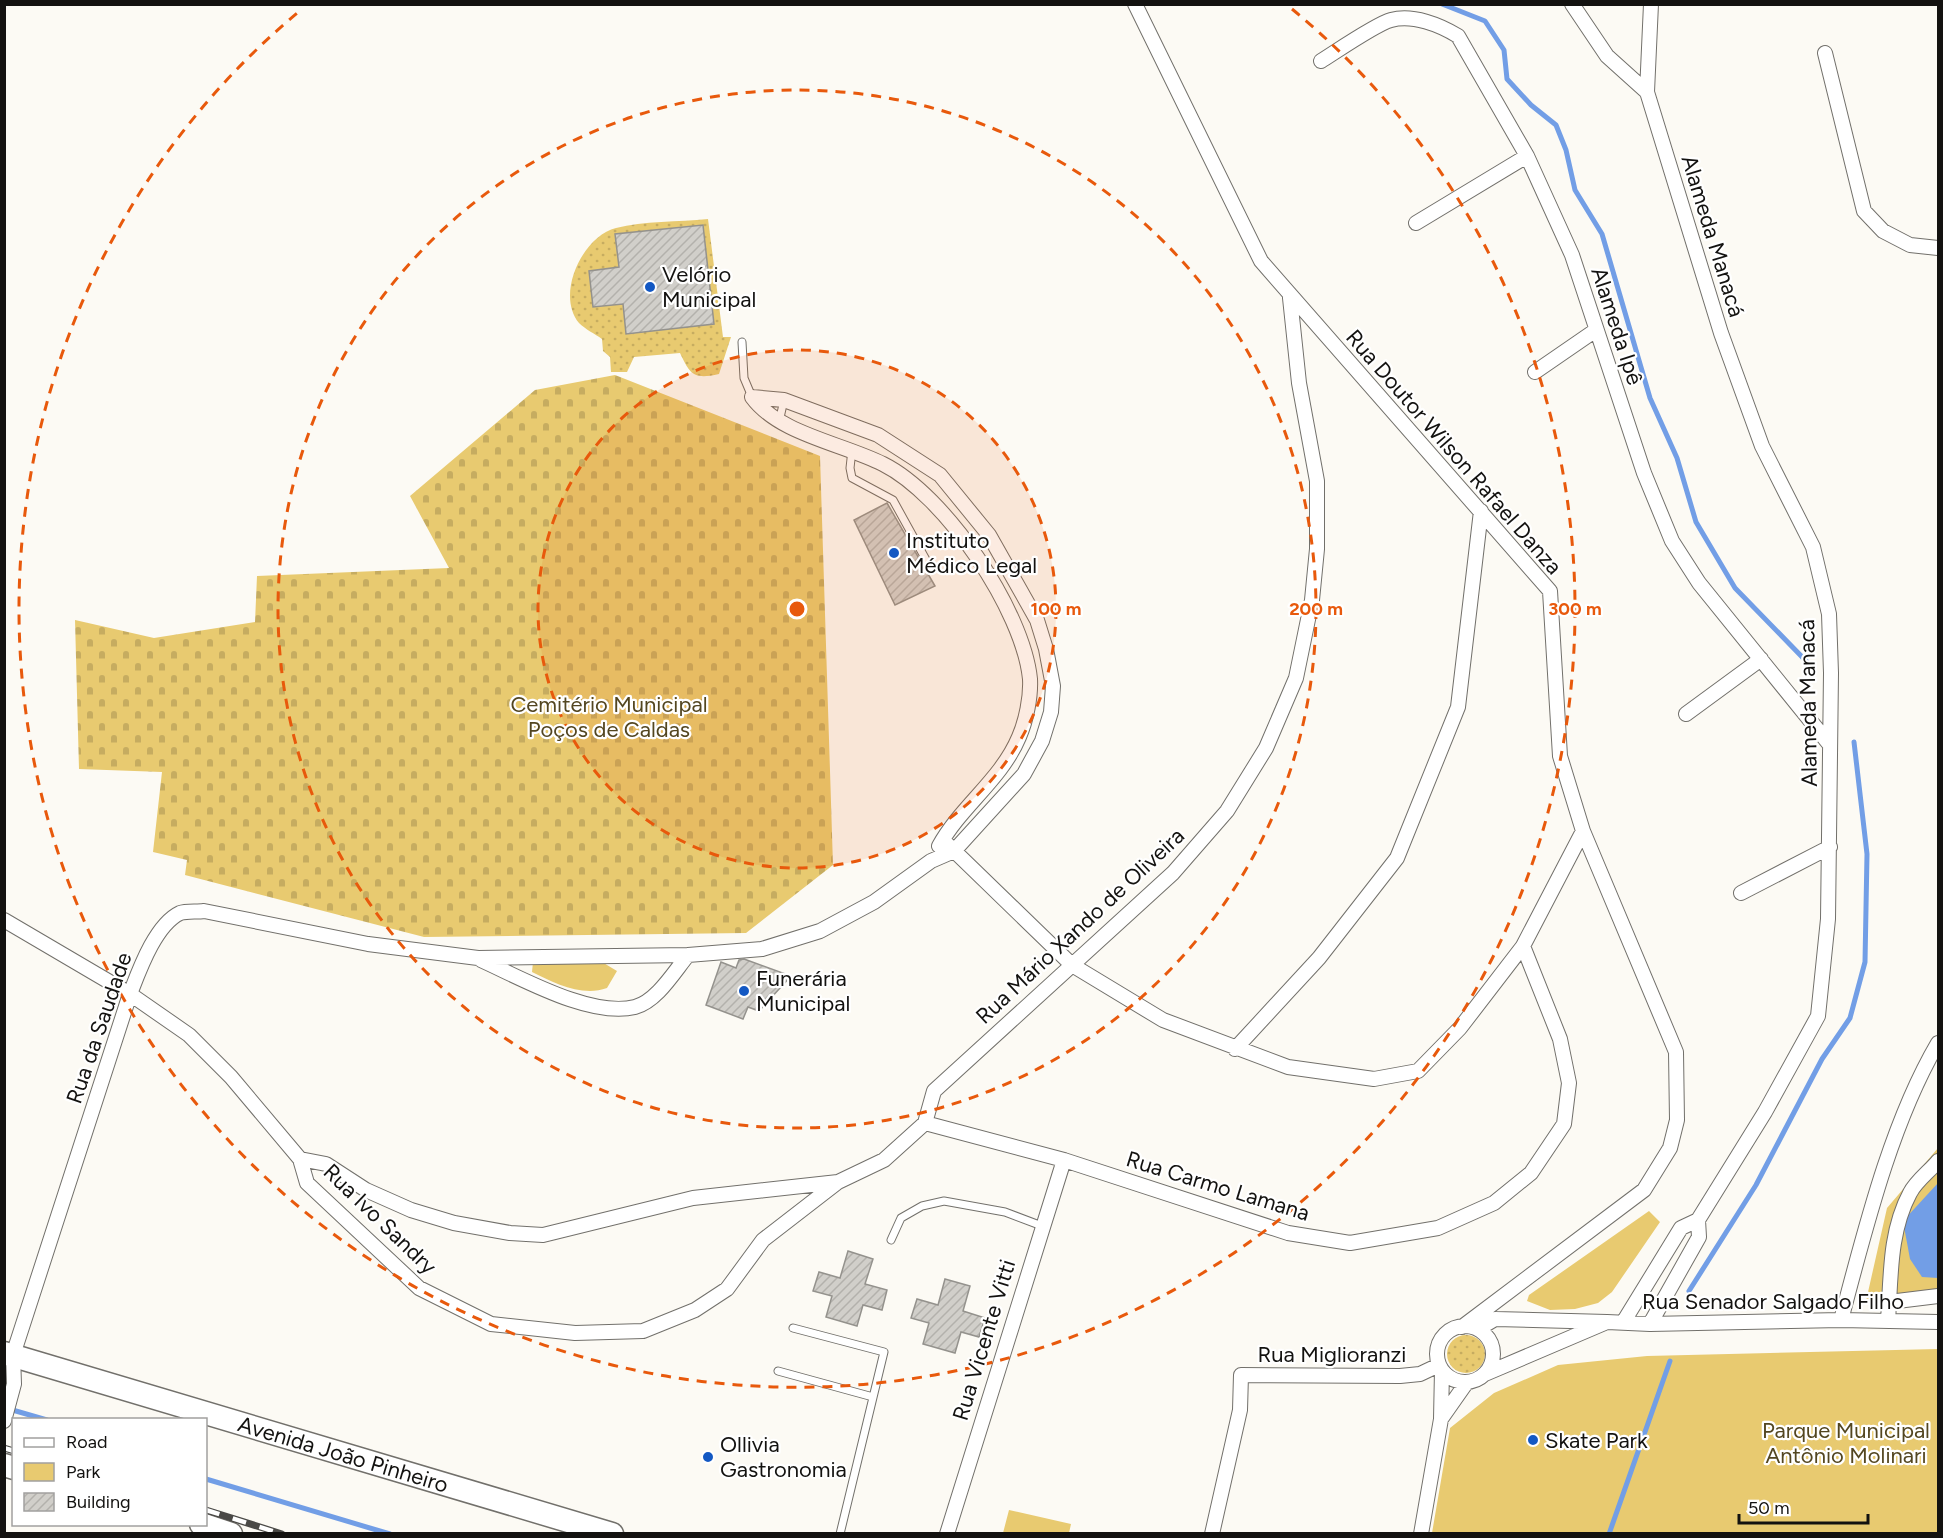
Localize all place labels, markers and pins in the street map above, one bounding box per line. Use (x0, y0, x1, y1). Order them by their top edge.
place label: Velório Municipal (662, 261, 756, 313)
marker: Velório Municipal (643, 280, 657, 294)
place label: Instituto Médico Legal (906, 527, 1037, 579)
marker: Instituto Médico Legal (887, 546, 901, 560)
centre of rings (787, 599, 807, 619)
place label: Funerária Municipal (756, 965, 850, 1017)
marker: Funerária Municipal (737, 984, 751, 998)
place label: Skate Park (1545, 1427, 1648, 1454)
place label: Ollivia Gastronomia (720, 1431, 847, 1483)
marker: Skate Park (1526, 1433, 1540, 1447)
marker: Ollivia Gastronomia (701, 1450, 715, 1464)

